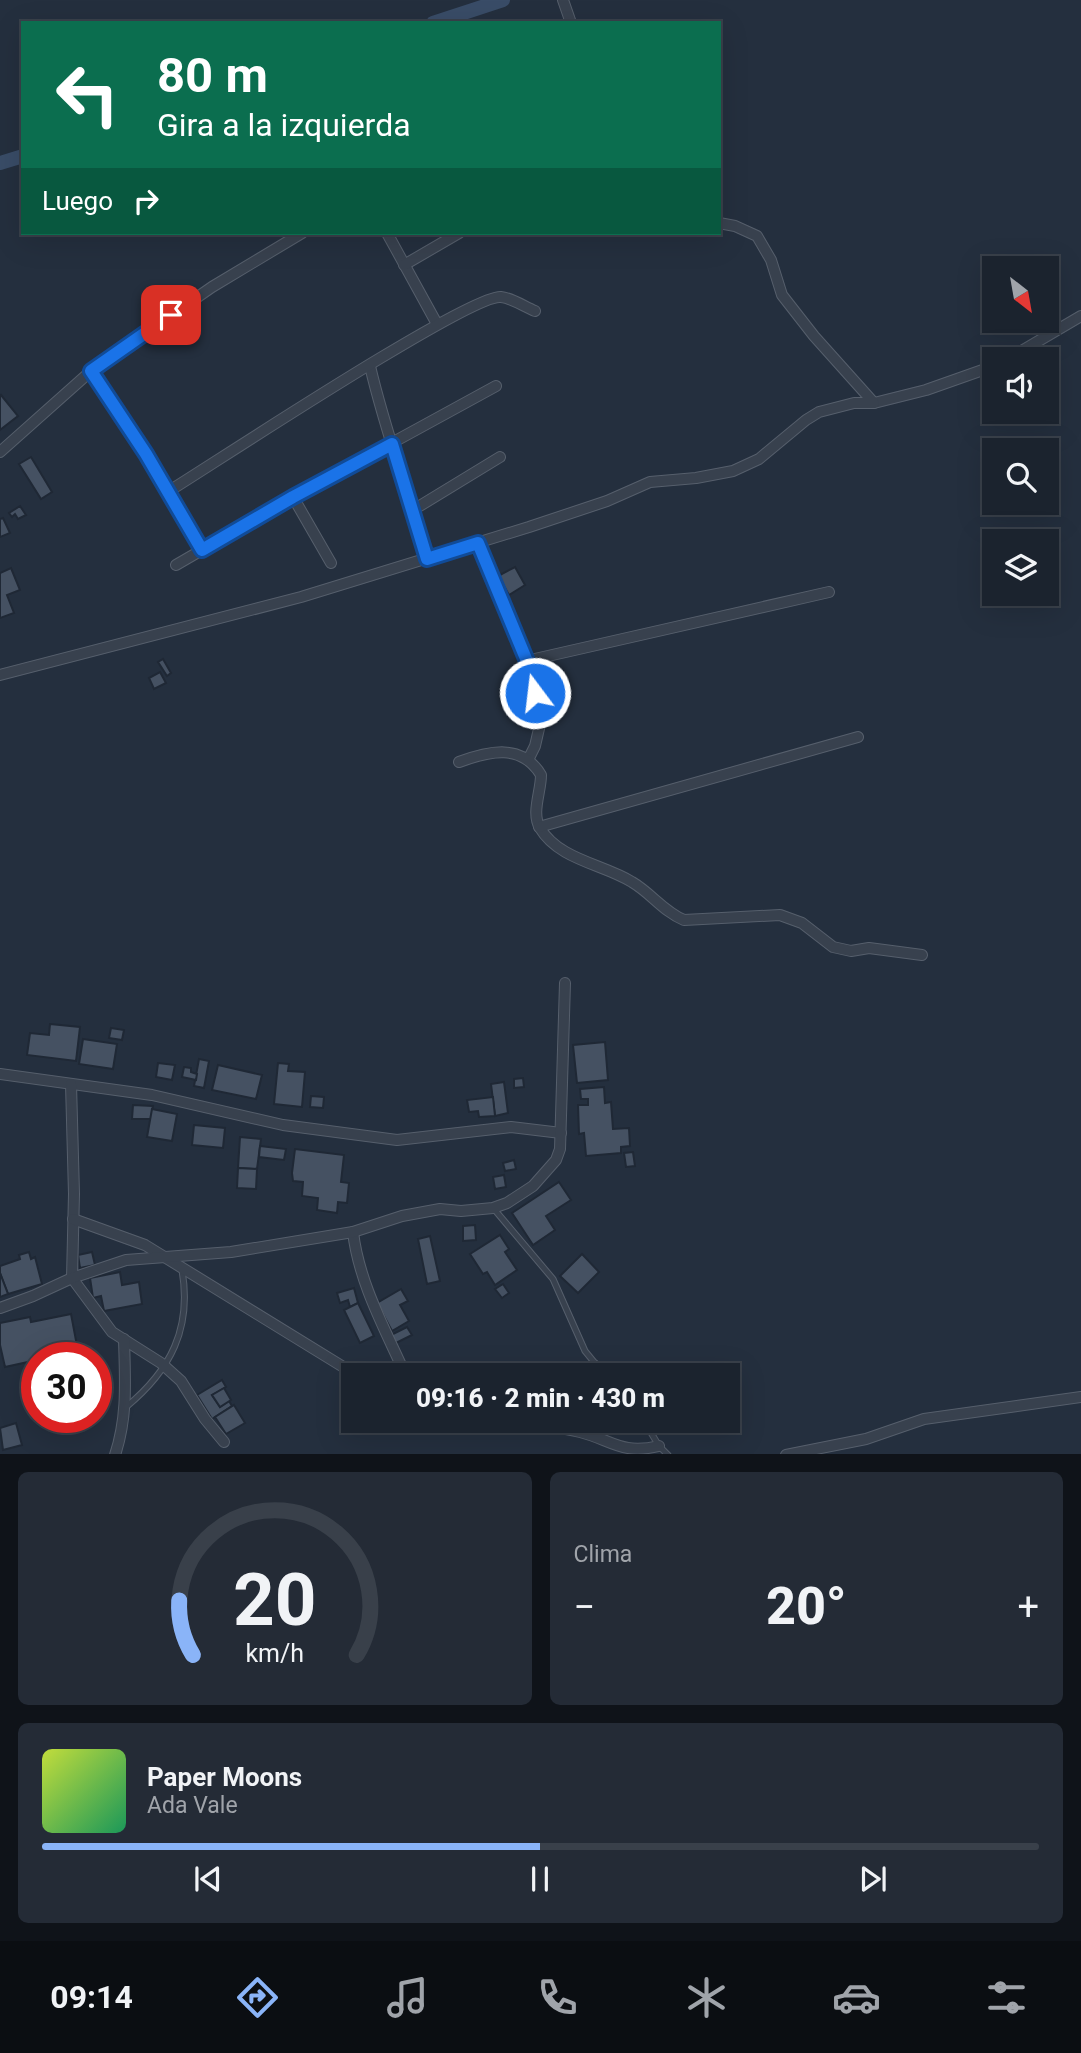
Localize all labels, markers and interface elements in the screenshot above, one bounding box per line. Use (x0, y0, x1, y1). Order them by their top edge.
text: 80 m (157, 47, 268, 104)
icon: left (42, 49, 133, 140)
text: Gira a la izquierda (157, 106, 411, 144)
icon: right (127, 182, 165, 220)
text: Luego (42, 186, 113, 216)
north arrow (982, 256, 1059, 332)
map controls (982, 256, 1059, 606)
pin (141, 285, 201, 345)
icon: arrive (152, 296, 190, 334)
button: sound (982, 347, 1059, 424)
button: search (982, 438, 1059, 515)
button: layers (982, 529, 1059, 606)
position arrow (498, 656, 572, 730)
speed limit sign: 30 (21, 1342, 112, 1433)
text: 09:16 · 2 min · 430 m (416, 1383, 665, 1413)
text: Clima (574, 1541, 632, 1568)
text: 20 (233, 1557, 317, 1643)
text: 20° (766, 1576, 847, 1637)
text: − (574, 1585, 595, 1629)
text: + (1017, 1585, 1039, 1629)
text: km/h (245, 1638, 304, 1667)
text: Paper Moons (147, 1762, 302, 1792)
text: Ada Vale (147, 1792, 238, 1819)
icon: previous (189, 1860, 227, 1898)
icon: pause (521, 1860, 559, 1898)
icon: next (854, 1860, 892, 1898)
icon: directions (233, 1973, 282, 2022)
icon: music (383, 1973, 432, 2022)
icon: phone (533, 1973, 582, 2022)
icon: climate (682, 1973, 731, 2022)
icon: car (832, 1973, 881, 2022)
icon: filters (982, 1973, 1031, 2022)
text: 09:14 (50, 1978, 133, 2016)

